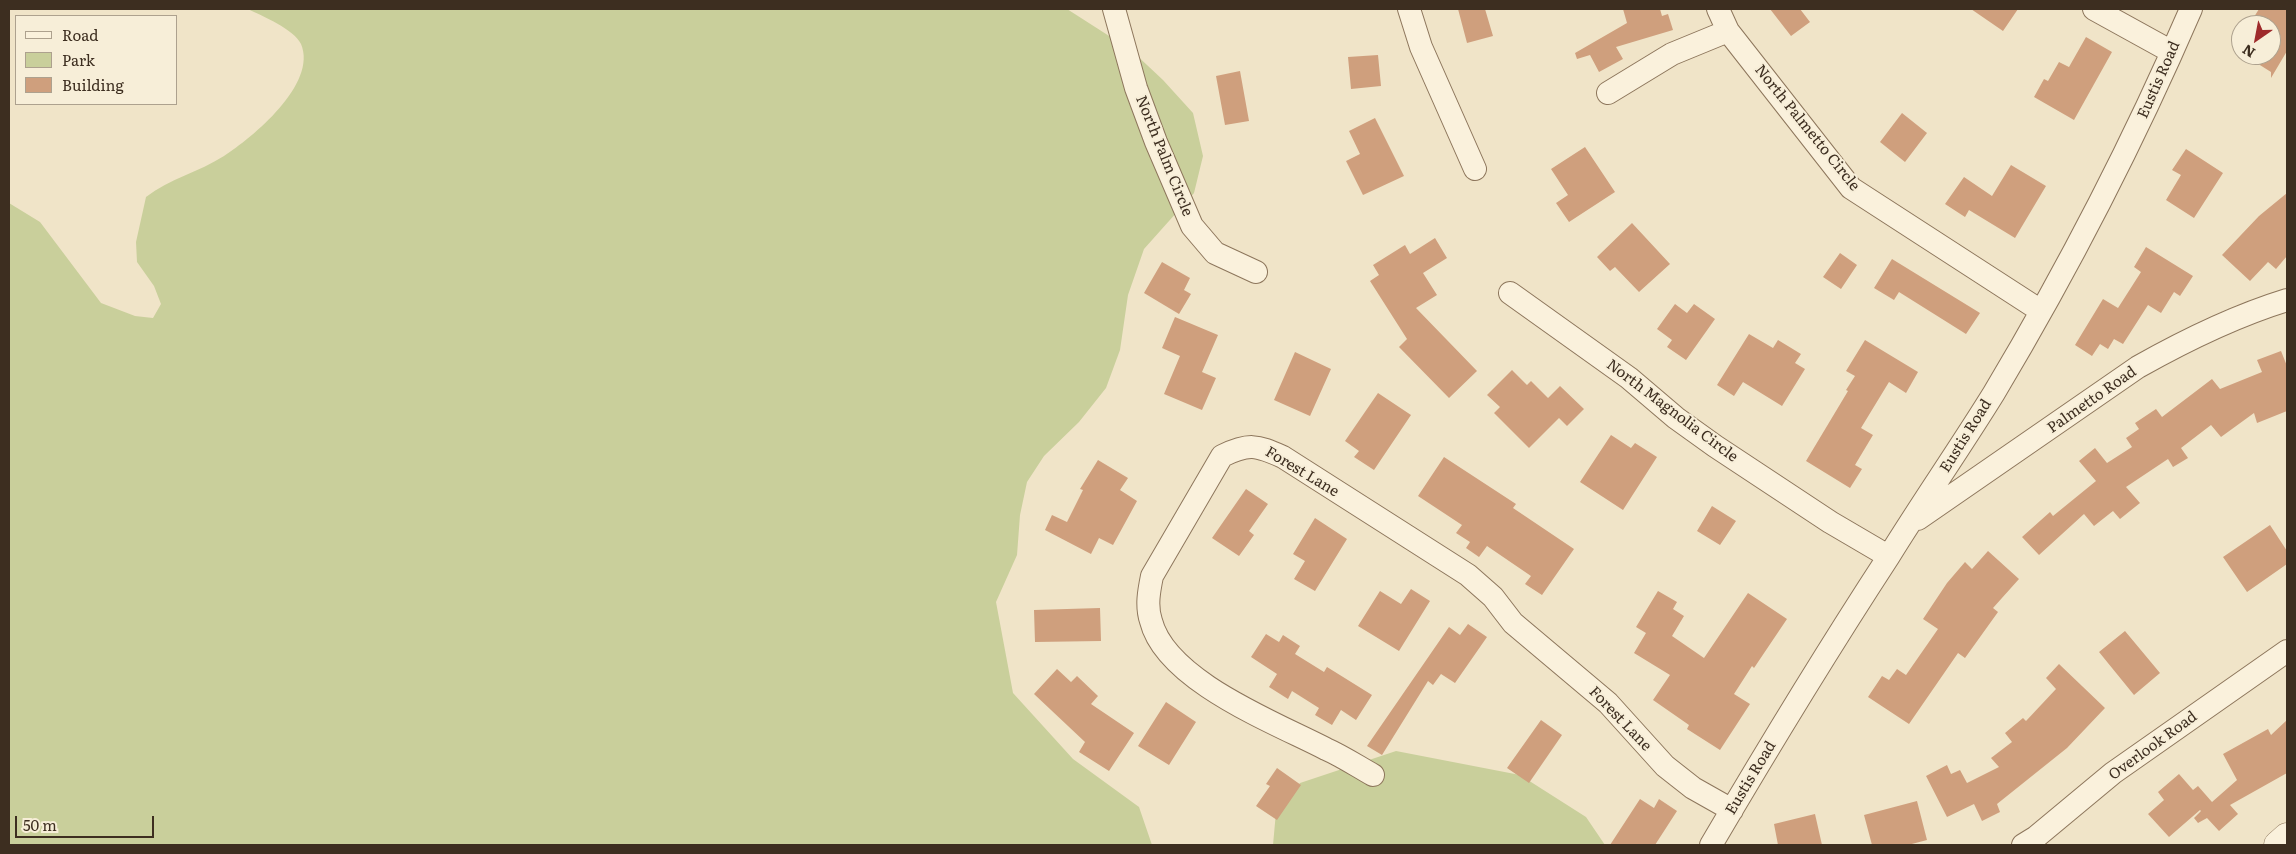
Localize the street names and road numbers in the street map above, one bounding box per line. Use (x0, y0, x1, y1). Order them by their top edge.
street label: Eustis Road (2134, 39, 2184, 121)
street label: North Palmetto Circle (1751, 61, 1863, 195)
street label: North Palm Circle (1132, 93, 1196, 219)
street label: North Magnolia Circle (1603, 356, 1741, 466)
street label: Palmetto Road (2044, 363, 2140, 437)
street label: Eustis Road (1936, 396, 1996, 476)
street label: Forest Lane (1262, 443, 1342, 501)
street label: Forest Lane (1585, 683, 1655, 755)
street label: Overlook Road (2105, 708, 2201, 784)
street label: Eustis Road (1722, 738, 1780, 818)

